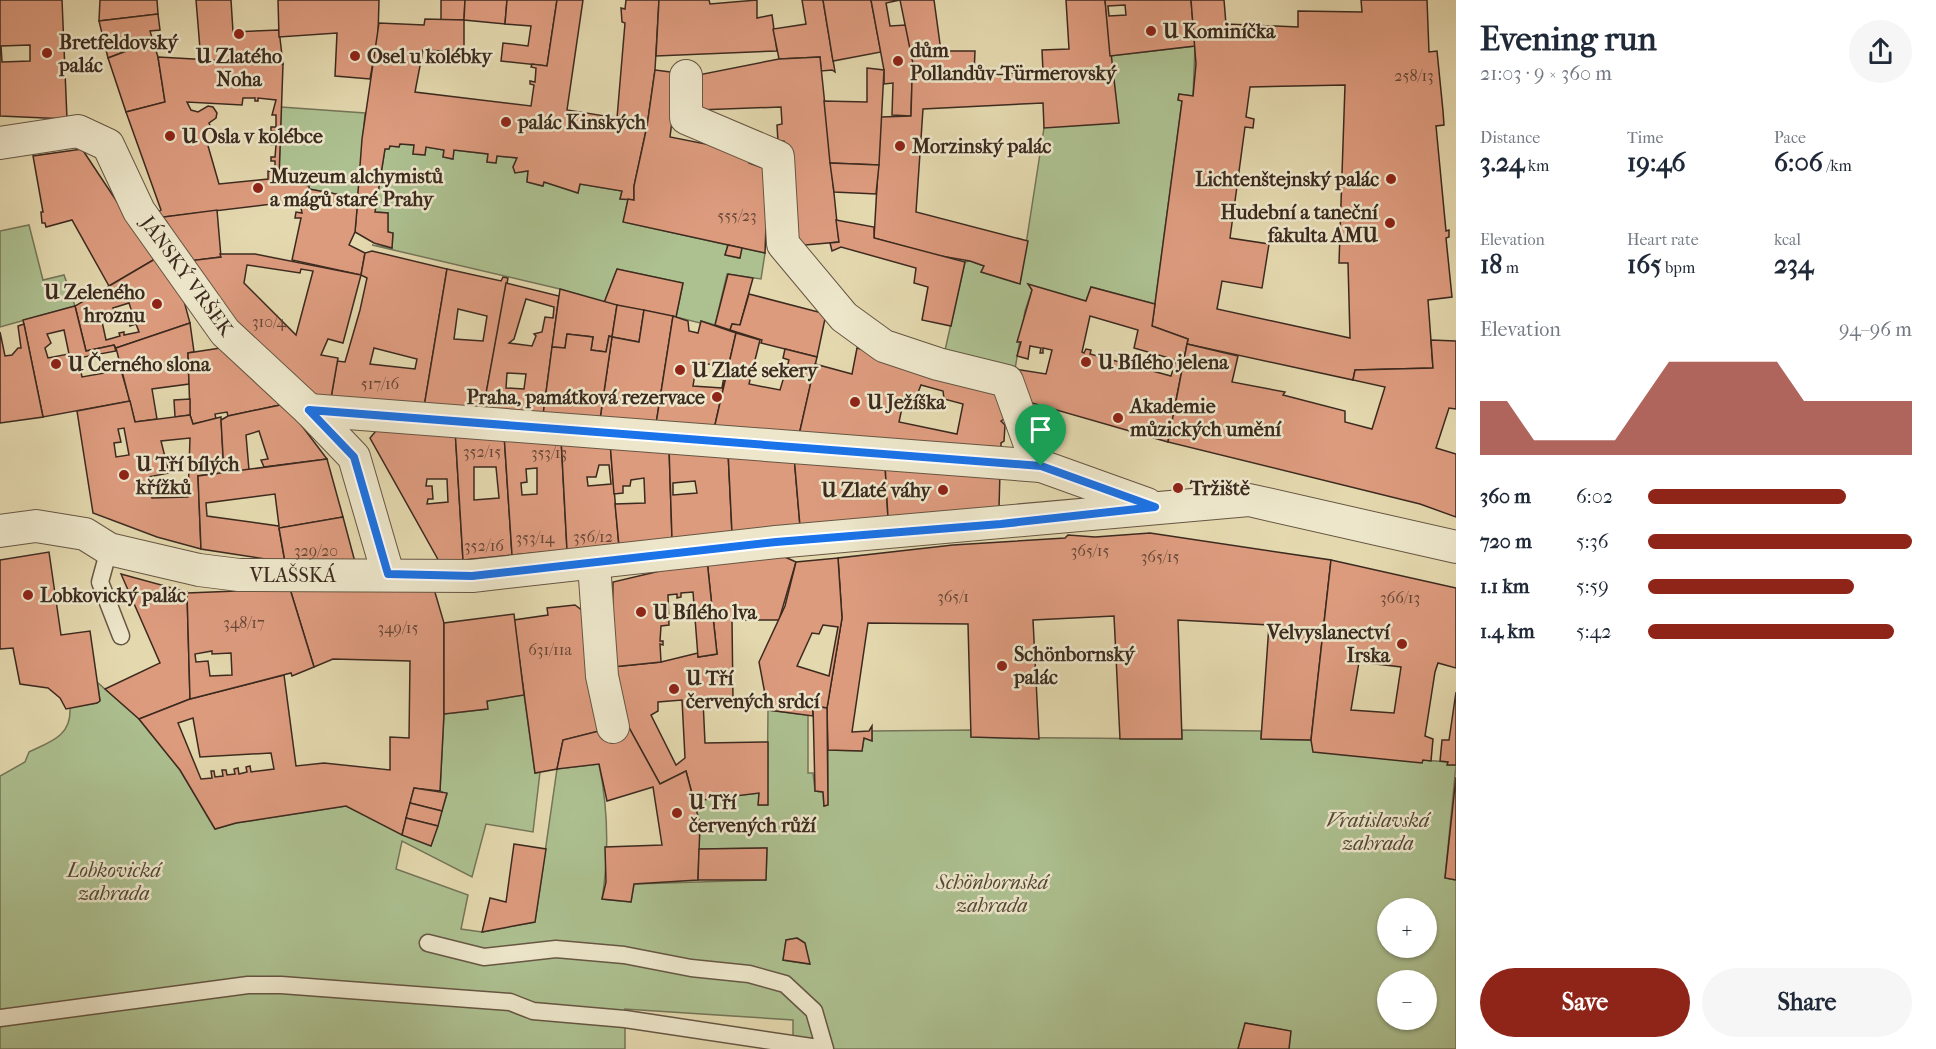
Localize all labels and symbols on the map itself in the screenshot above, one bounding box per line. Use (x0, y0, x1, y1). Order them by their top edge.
place label: U Kominíčka (1162, 20, 1276, 43)
marker: U Kominíčka (1144, 24, 1158, 38)
marker: U Zlatého Noha (232, 27, 246, 41)
place label: Bretfeldovský palác (58, 31, 179, 77)
place label: dům Pollandův-Türmerovský (910, 39, 1118, 85)
place label: U Zlatého Noha (195, 45, 282, 91)
place label: Osel u kolébky (367, 45, 493, 68)
marker: Bretfeldovský palác (40, 46, 54, 60)
marker: Osel u kolébky (348, 49, 362, 63)
marker: dům Pollandův-Türmerovský (891, 54, 905, 68)
house number: 258/13 (1394, 66, 1434, 85)
place label: palác Kinských (517, 111, 647, 134)
marker: palác Kinských (499, 115, 513, 129)
place label: U Osla v kolébce (181, 125, 323, 148)
marker: U Osla v kolébce (163, 129, 177, 143)
place label: Morzinský palác (911, 135, 1051, 158)
marker: Morzinský palác (893, 139, 907, 153)
place label: Muzeum alchymistů a mágů staré Prahy (269, 165, 444, 211)
place label: Lichtenštejnský palác (1195, 168, 1379, 191)
marker: Lichtenštejnský palác (1384, 172, 1398, 186)
marker: Muzeum alchymistů a mágů staré Prahy (251, 181, 265, 195)
place label: Hudební a taneční fakulta AMU (1221, 201, 1379, 247)
house number: 555/23 (717, 206, 757, 225)
street label: JÁNSKÝ VRŠEK (135, 209, 240, 342)
marker: Hudební a taneční fakulta AMU (1383, 216, 1397, 230)
place label: U Zeleného hroznu (43, 281, 146, 327)
marker: U Zeleného hroznu (150, 297, 164, 311)
house number: 310/4 (252, 312, 287, 331)
place label: U Černého slona (67, 351, 211, 376)
place label: U Bílého jelena (1097, 351, 1229, 374)
marker: U Bílého jelena (1079, 355, 1093, 369)
marker: U Černého slona (49, 357, 63, 371)
place label: U Zlaté sekery (691, 359, 819, 382)
marker: U Zlaté sekery (673, 363, 687, 377)
house number: 517/16 (361, 374, 400, 393)
place label: Praha, památková rezervace (467, 386, 705, 409)
marker: Praha, památková rezervace (710, 390, 724, 404)
place label: U Ježíška (866, 391, 946, 414)
marker: U Ježíška (848, 395, 862, 409)
place label: Akademie můzických umění (1128, 395, 1282, 441)
pin (1015, 404, 1066, 466)
marker: Akademie můzických umění (1111, 411, 1125, 425)
house number: 352/15 (463, 442, 501, 461)
house number: 353/13 (531, 443, 567, 462)
place label: U Tří bílých křížků (135, 453, 240, 499)
marker: U Tří bílých křížků (117, 468, 131, 482)
place label: Tržiště (1189, 477, 1250, 500)
place label: U Zlaté váhy (820, 479, 932, 502)
marker: Tržiště (1171, 481, 1185, 495)
marker: U Zlaté váhy (936, 483, 950, 497)
house number: 356/12 (573, 527, 613, 546)
house number: 353/14 (515, 528, 555, 547)
house number: 352/16 (464, 536, 504, 555)
house number: 329/20 (294, 541, 338, 560)
house number: 365/15 (1071, 541, 1109, 560)
house number: 365/15 (1141, 547, 1179, 566)
street label: VLAŠSKÁ (249, 563, 337, 587)
place label: Lobkovický palác (40, 584, 186, 607)
house number: 365/1 (937, 587, 969, 606)
marker: Lobkovický palác (21, 588, 35, 602)
house number: 366/13 (1380, 588, 1420, 607)
place label: U Bílého lva (652, 601, 758, 624)
marker: U Bílého lva (634, 605, 648, 619)
house number: 348/17 (223, 613, 265, 632)
house number: 349/15 (378, 618, 419, 637)
place label: Velvyslanectví Irska (1266, 621, 1391, 667)
marker: Velvyslanectví Irska (1395, 637, 1409, 651)
house number: 631/11a (528, 640, 572, 659)
place label: Schönbornský palác (1013, 643, 1136, 689)
marker: Schönbornský palác (995, 659, 1009, 673)
place label: U Tří červených srdcí (685, 667, 821, 713)
marker: U Tří červených srdcí (667, 682, 681, 696)
place label: U Tří červených růží (688, 791, 817, 837)
marker: U Tří červených růží (670, 806, 684, 820)
park label: Vratislavská zahrada (1327, 809, 1432, 855)
park label: Lobkovická zahrada (65, 859, 164, 905)
park label: Schönbornská zahrada (935, 871, 1051, 917)

